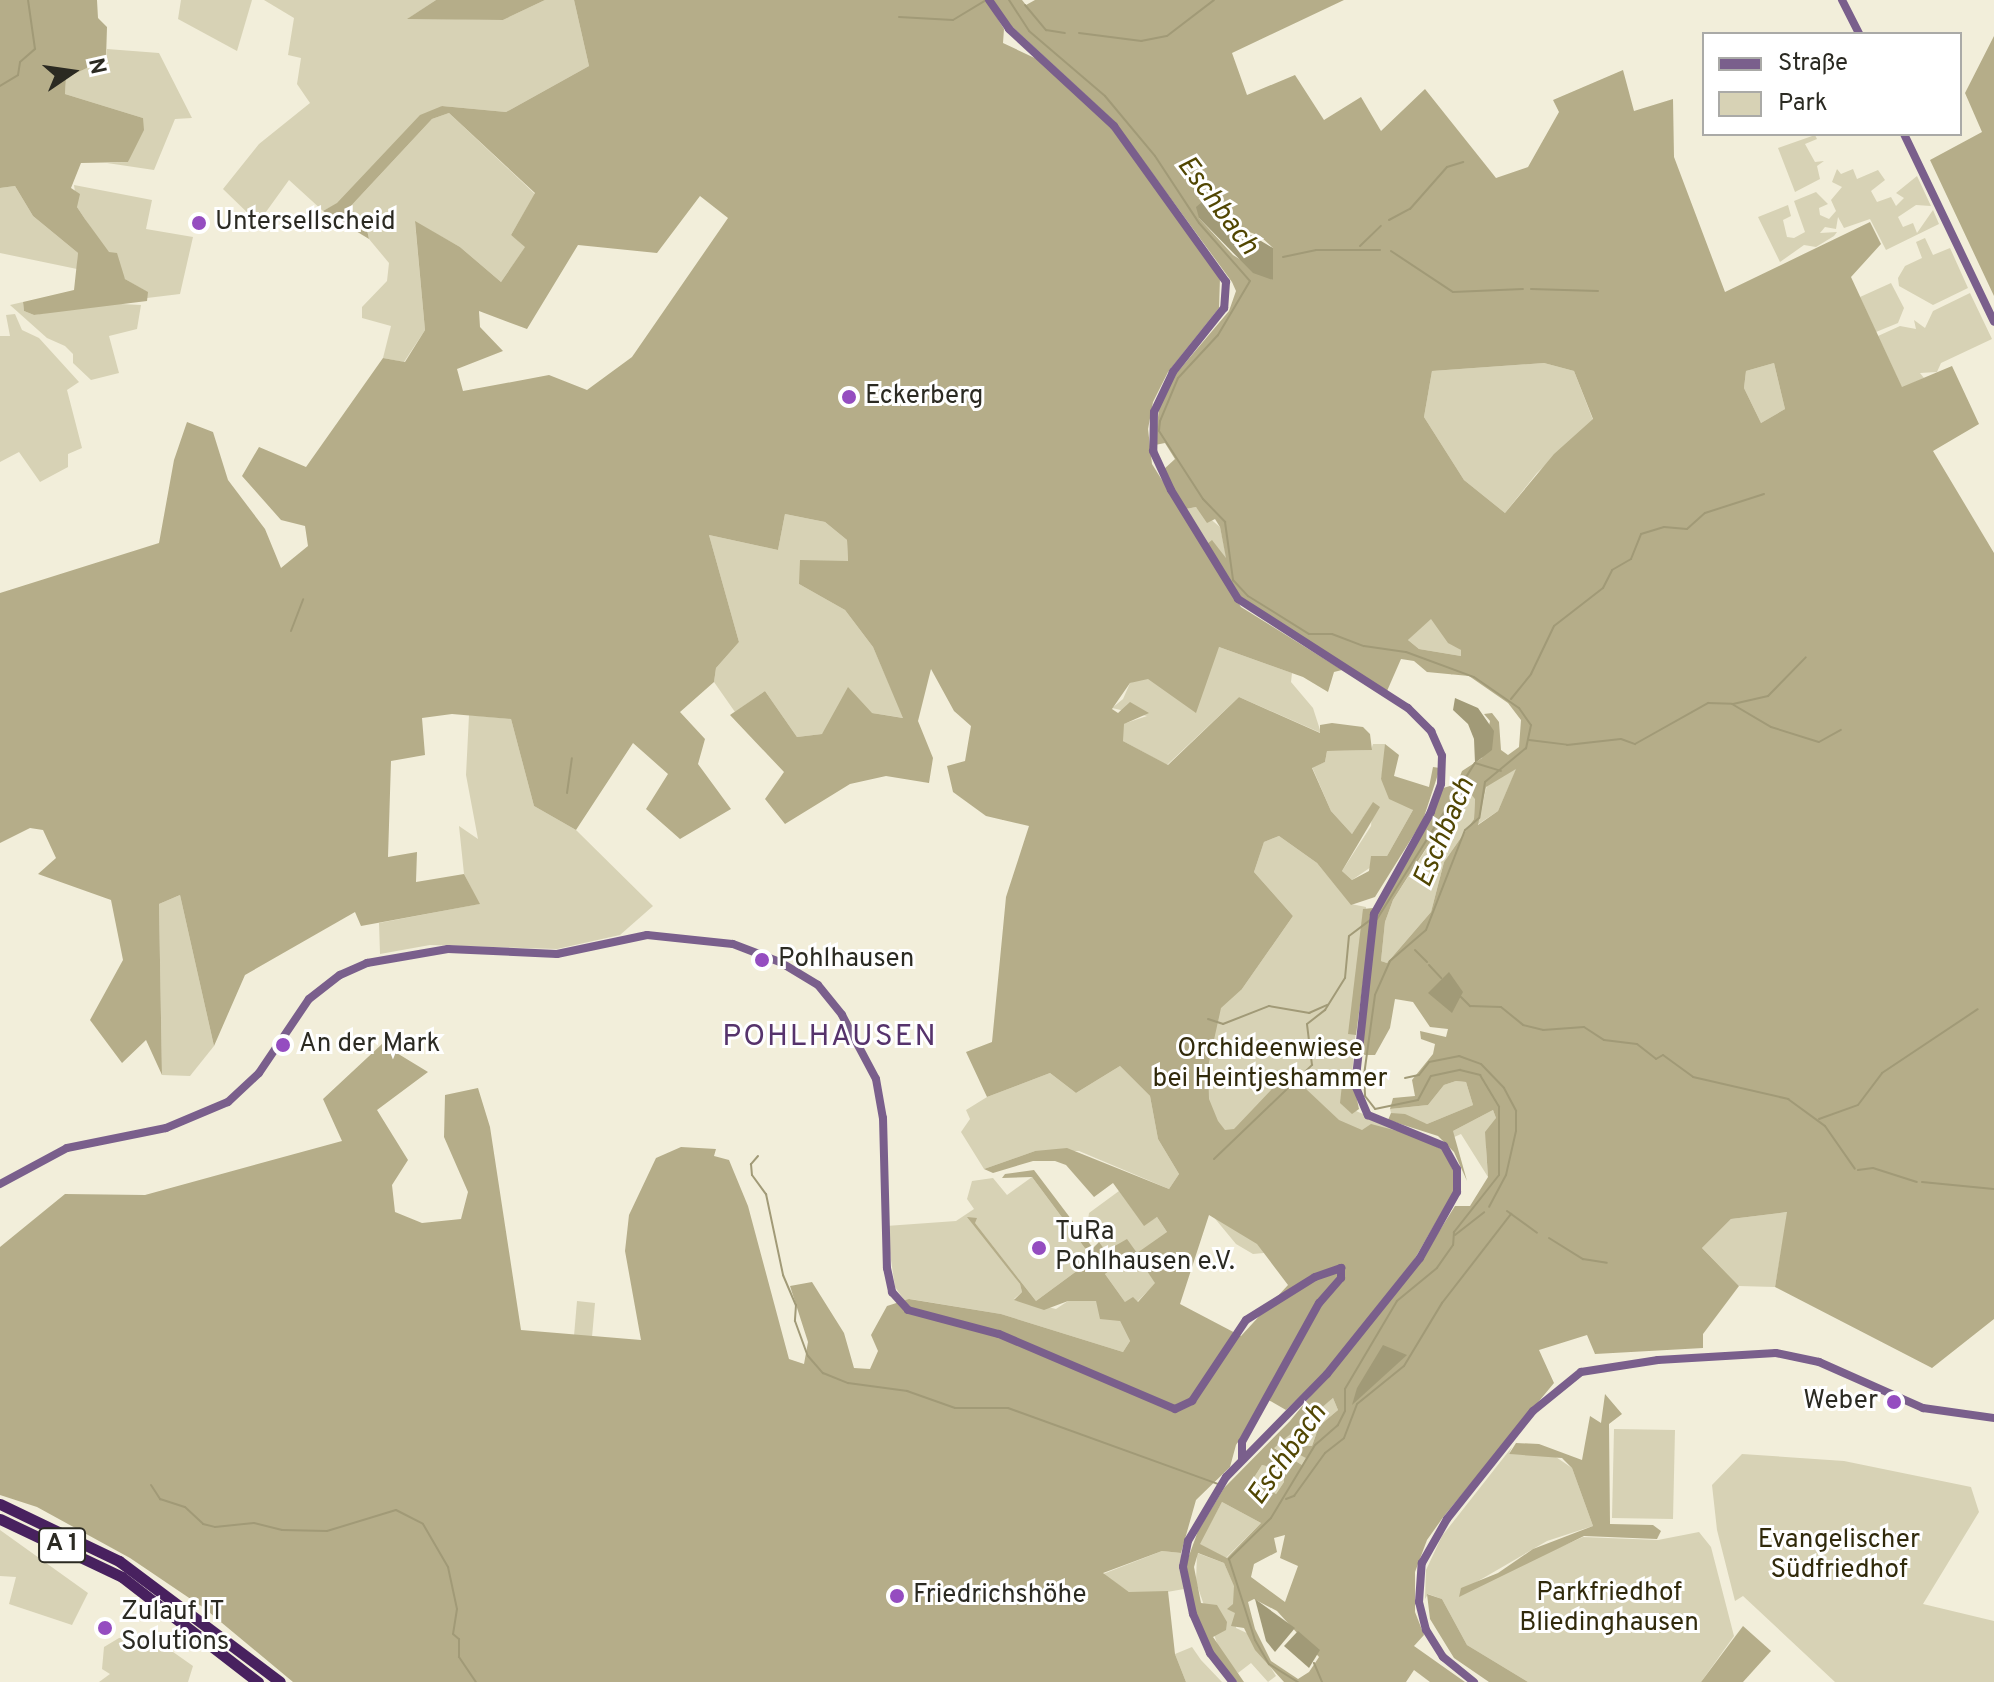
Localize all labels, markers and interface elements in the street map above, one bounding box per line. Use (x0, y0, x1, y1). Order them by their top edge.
north arrow (32, 32, 112, 112)
legend (1702, 32, 1962, 136)
text: Straße (1778, 49, 1848, 79)
text: N (81, 56, 111, 77)
text: Park (1778, 89, 1828, 119)
water label: Eschbach (1169, 150, 1265, 262)
place label: Untersellscheid (215, 207, 396, 239)
marker: Untersellscheid (190, 214, 208, 232)
place label: Eckerberg (865, 381, 983, 413)
marker: Eckerberg (840, 388, 858, 406)
water label: Eschbach (1407, 773, 1483, 893)
place label: Pohlhausen (778, 944, 914, 976)
marker: Pohlhausen (753, 951, 771, 969)
district label: POHLHAUSEN (722, 1020, 938, 1056)
place label: An der Mark (299, 1029, 440, 1061)
park label: Orchideenwiese bei Heintjeshammer (1152, 1034, 1388, 1096)
marker: An der Mark (274, 1036, 292, 1054)
place label: TuRa Pohlhausen e.V. (1055, 1217, 1235, 1278)
marker: TuRa Pohlhausen e.V. (1030, 1239, 1048, 1257)
place label: Weber (1803, 1386, 1878, 1418)
marker: Weber (1885, 1393, 1903, 1411)
water label: Eschbach (1241, 1398, 1335, 1512)
road number: A 1 (36, 1525, 88, 1565)
park label: Evangelischer Südfriedhof (1758, 1525, 1920, 1586)
park label: Parkfriedhof Bliedinghausen (1519, 1578, 1699, 1640)
place label: Friedrichshöhe (913, 1580, 1086, 1612)
marker: Friedrichshöhe (888, 1587, 906, 1605)
place label: Zulauf IT Solutions (121, 1597, 229, 1658)
marker: Zulauf IT Solutions (96, 1619, 114, 1637)

